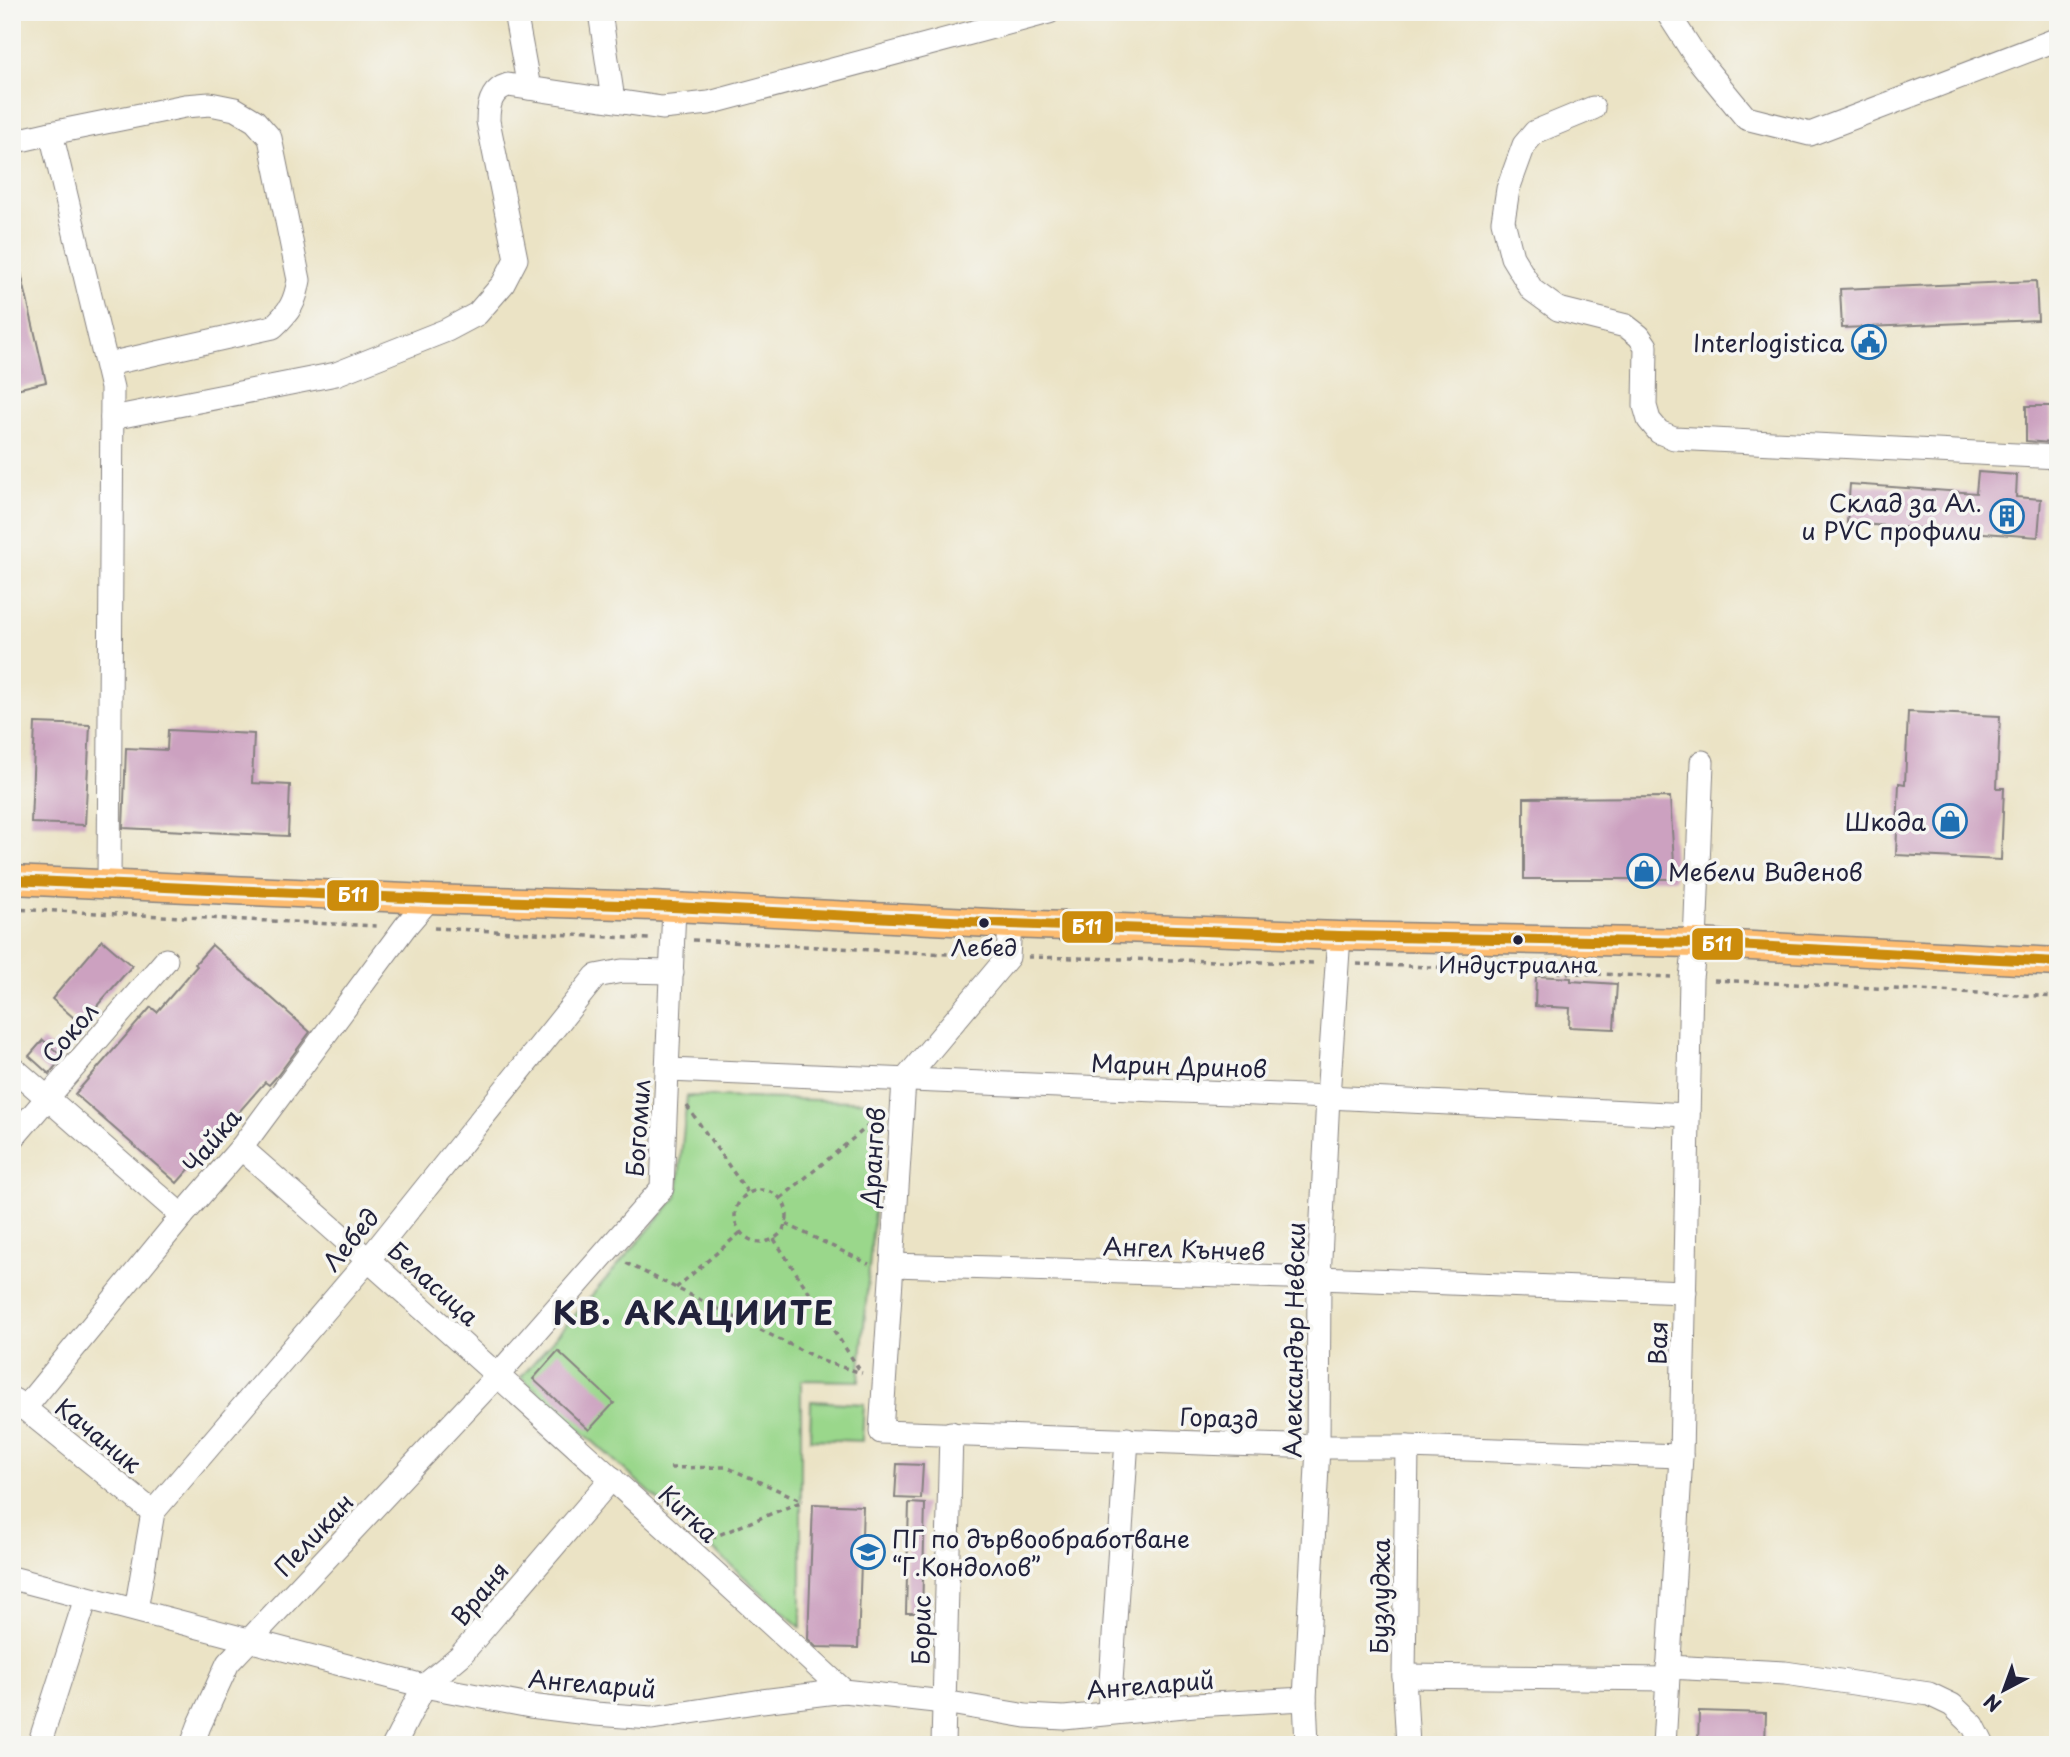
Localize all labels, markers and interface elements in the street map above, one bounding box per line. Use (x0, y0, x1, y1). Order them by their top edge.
public building icon: Interlogistica (1850, 323, 1888, 361)
place label: Interlogistica (1693, 324, 1844, 360)
place label: Склад за Ал. и PVC профили (1802, 484, 1982, 548)
building icon: Склад за Ал. и PVC профили (1988, 497, 2026, 535)
shop icon: Шкода (1931, 802, 1969, 840)
place label: Шкода (1845, 803, 1926, 839)
shop icon: Мебели Виденов (1625, 852, 1663, 890)
place label: Мебели Виденов (1668, 853, 1863, 889)
line badge: Б11 (326, 879, 380, 912)
text: Б11 (338, 880, 368, 908)
line badge: Б11 (1061, 910, 1114, 944)
text: Б11 (1072, 912, 1102, 940)
marker: Лебед (977, 916, 991, 930)
line badge: Б11 (1691, 927, 1744, 961)
text: Б11 (1702, 929, 1732, 957)
place label: Лебед (951, 930, 1017, 963)
marker: Индустриална (1511, 933, 1525, 947)
place label: Индустриална (1439, 947, 1598, 980)
street label: Сокол (32, 994, 106, 1070)
street label: Марин Дринов (1090, 1044, 1268, 1086)
street label: Богомил (616, 1078, 658, 1178)
street label: Чайка (173, 1100, 249, 1180)
street label: Дрангов (850, 1106, 893, 1209)
street label: Лебед (313, 1200, 387, 1278)
street label: Александър Невски (1273, 1222, 1313, 1458)
street label: Ангел Кънчев (1102, 1227, 1266, 1269)
street label: Беласица (381, 1232, 487, 1334)
district label: КВ. АКАЦИИТЕ (553, 1288, 835, 1336)
street label: Вая (1639, 1321, 1675, 1365)
street label: Качаник (48, 1389, 151, 1482)
street label: Горазд (1179, 1398, 1259, 1436)
street label: Китка (651, 1476, 727, 1550)
street label: Пеликан (265, 1484, 361, 1584)
place label: ПГ по дървообработване “Г.Кондолов” (892, 1520, 1190, 1584)
school or university icon: ПГ по дървообработване “Г.Кондолов” (849, 1533, 887, 1571)
street label: Бузлуджа (1360, 1538, 1398, 1654)
street label: Враня (441, 1553, 517, 1633)
street label: Борис (901, 1595, 939, 1665)
north arrow (1968, 1656, 2038, 1726)
street label: Ангеларий (527, 1660, 657, 1706)
street label: Ангеларий (1085, 1661, 1215, 1707)
text: N (1977, 1688, 2007, 1719)

